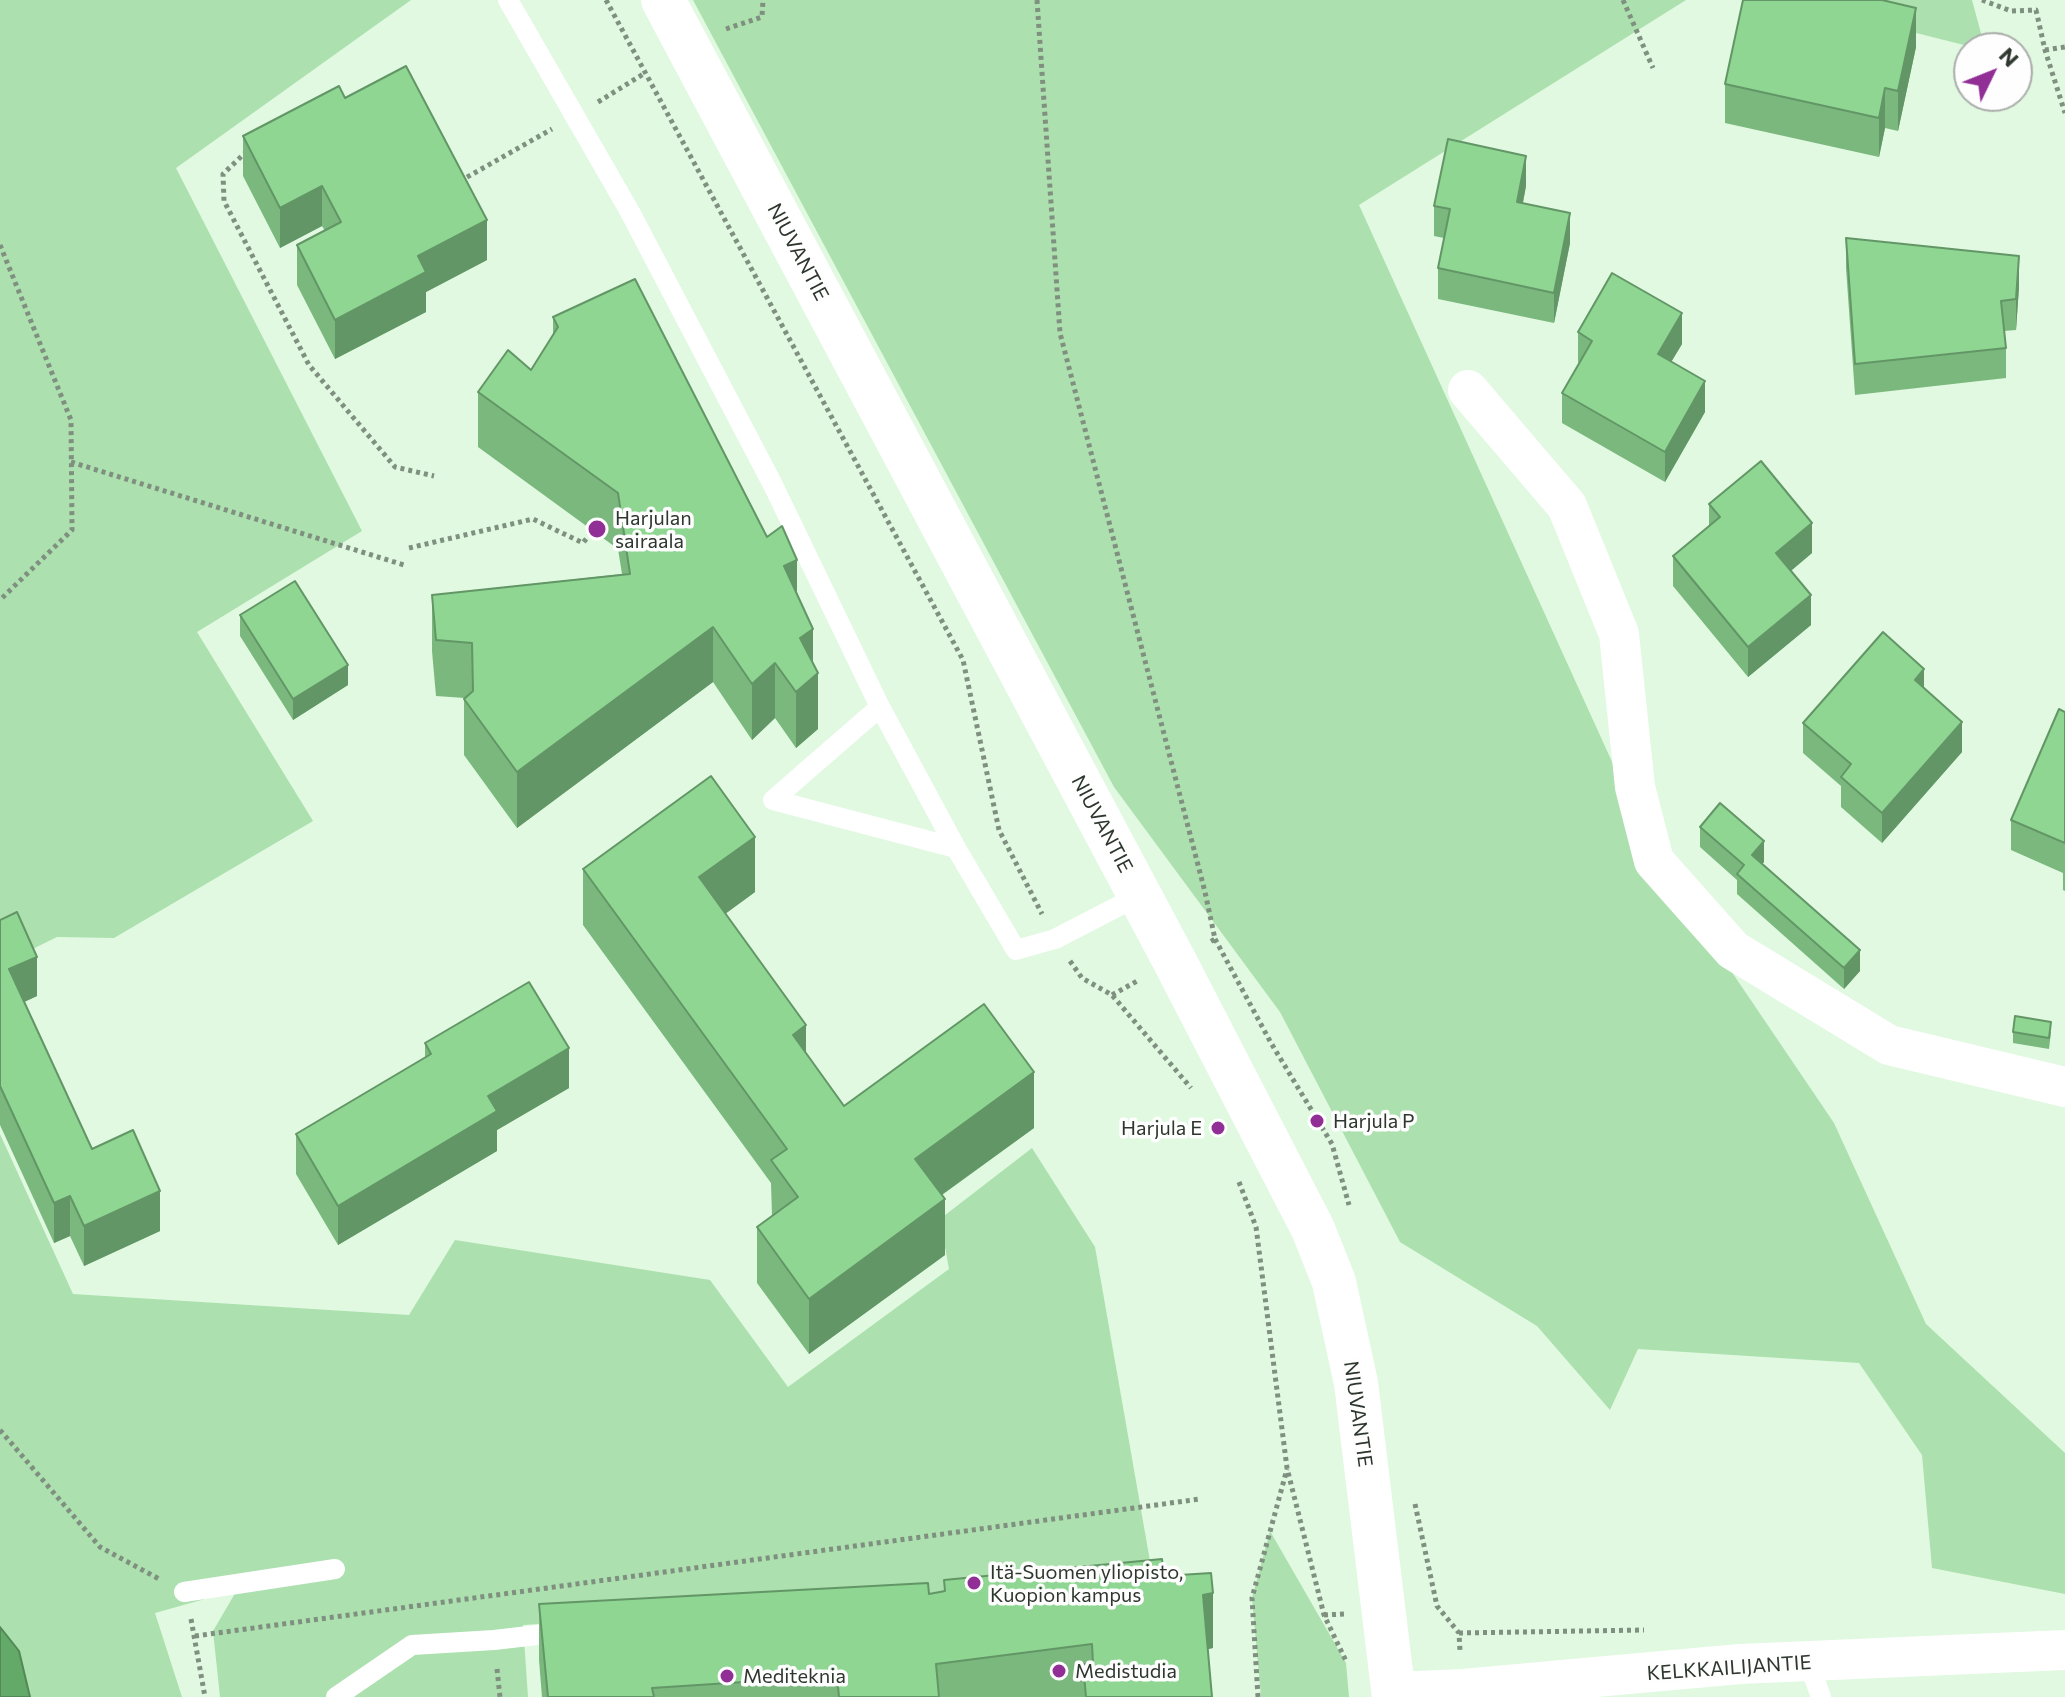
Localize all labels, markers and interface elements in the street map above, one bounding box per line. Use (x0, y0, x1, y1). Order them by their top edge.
north arrow (1953, 32, 2033, 112)
text: N (1994, 41, 2025, 72)
street label: NIUVANTIE (762, 199, 834, 305)
place label: Harjulan sairaala (615, 506, 692, 553)
marker: Harjulan sairaala (586, 518, 608, 540)
street label: NIUVANTIE (1066, 771, 1138, 877)
place label: Harjula P (1333, 1109, 1415, 1133)
marker: Harjula P (1308, 1112, 1326, 1130)
place label: Harjula E (1121, 1116, 1202, 1140)
marker: Harjula E (1209, 1119, 1227, 1137)
street label: NIUVANTIE (1339, 1359, 1377, 1469)
place label: Itä-Suomen yliopisto, Kuopion kampus (990, 1560, 1183, 1607)
marker: Itä-Suomen yliopisto, Kuopion kampus (965, 1574, 983, 1592)
street label: KELKKAILIJANTIE (1646, 1650, 1812, 1686)
place label: Medistudia (1075, 1659, 1177, 1683)
marker: Medistudia (1050, 1662, 1068, 1680)
place label: Mediteknia (743, 1664, 846, 1688)
marker: Mediteknia (718, 1667, 736, 1685)

